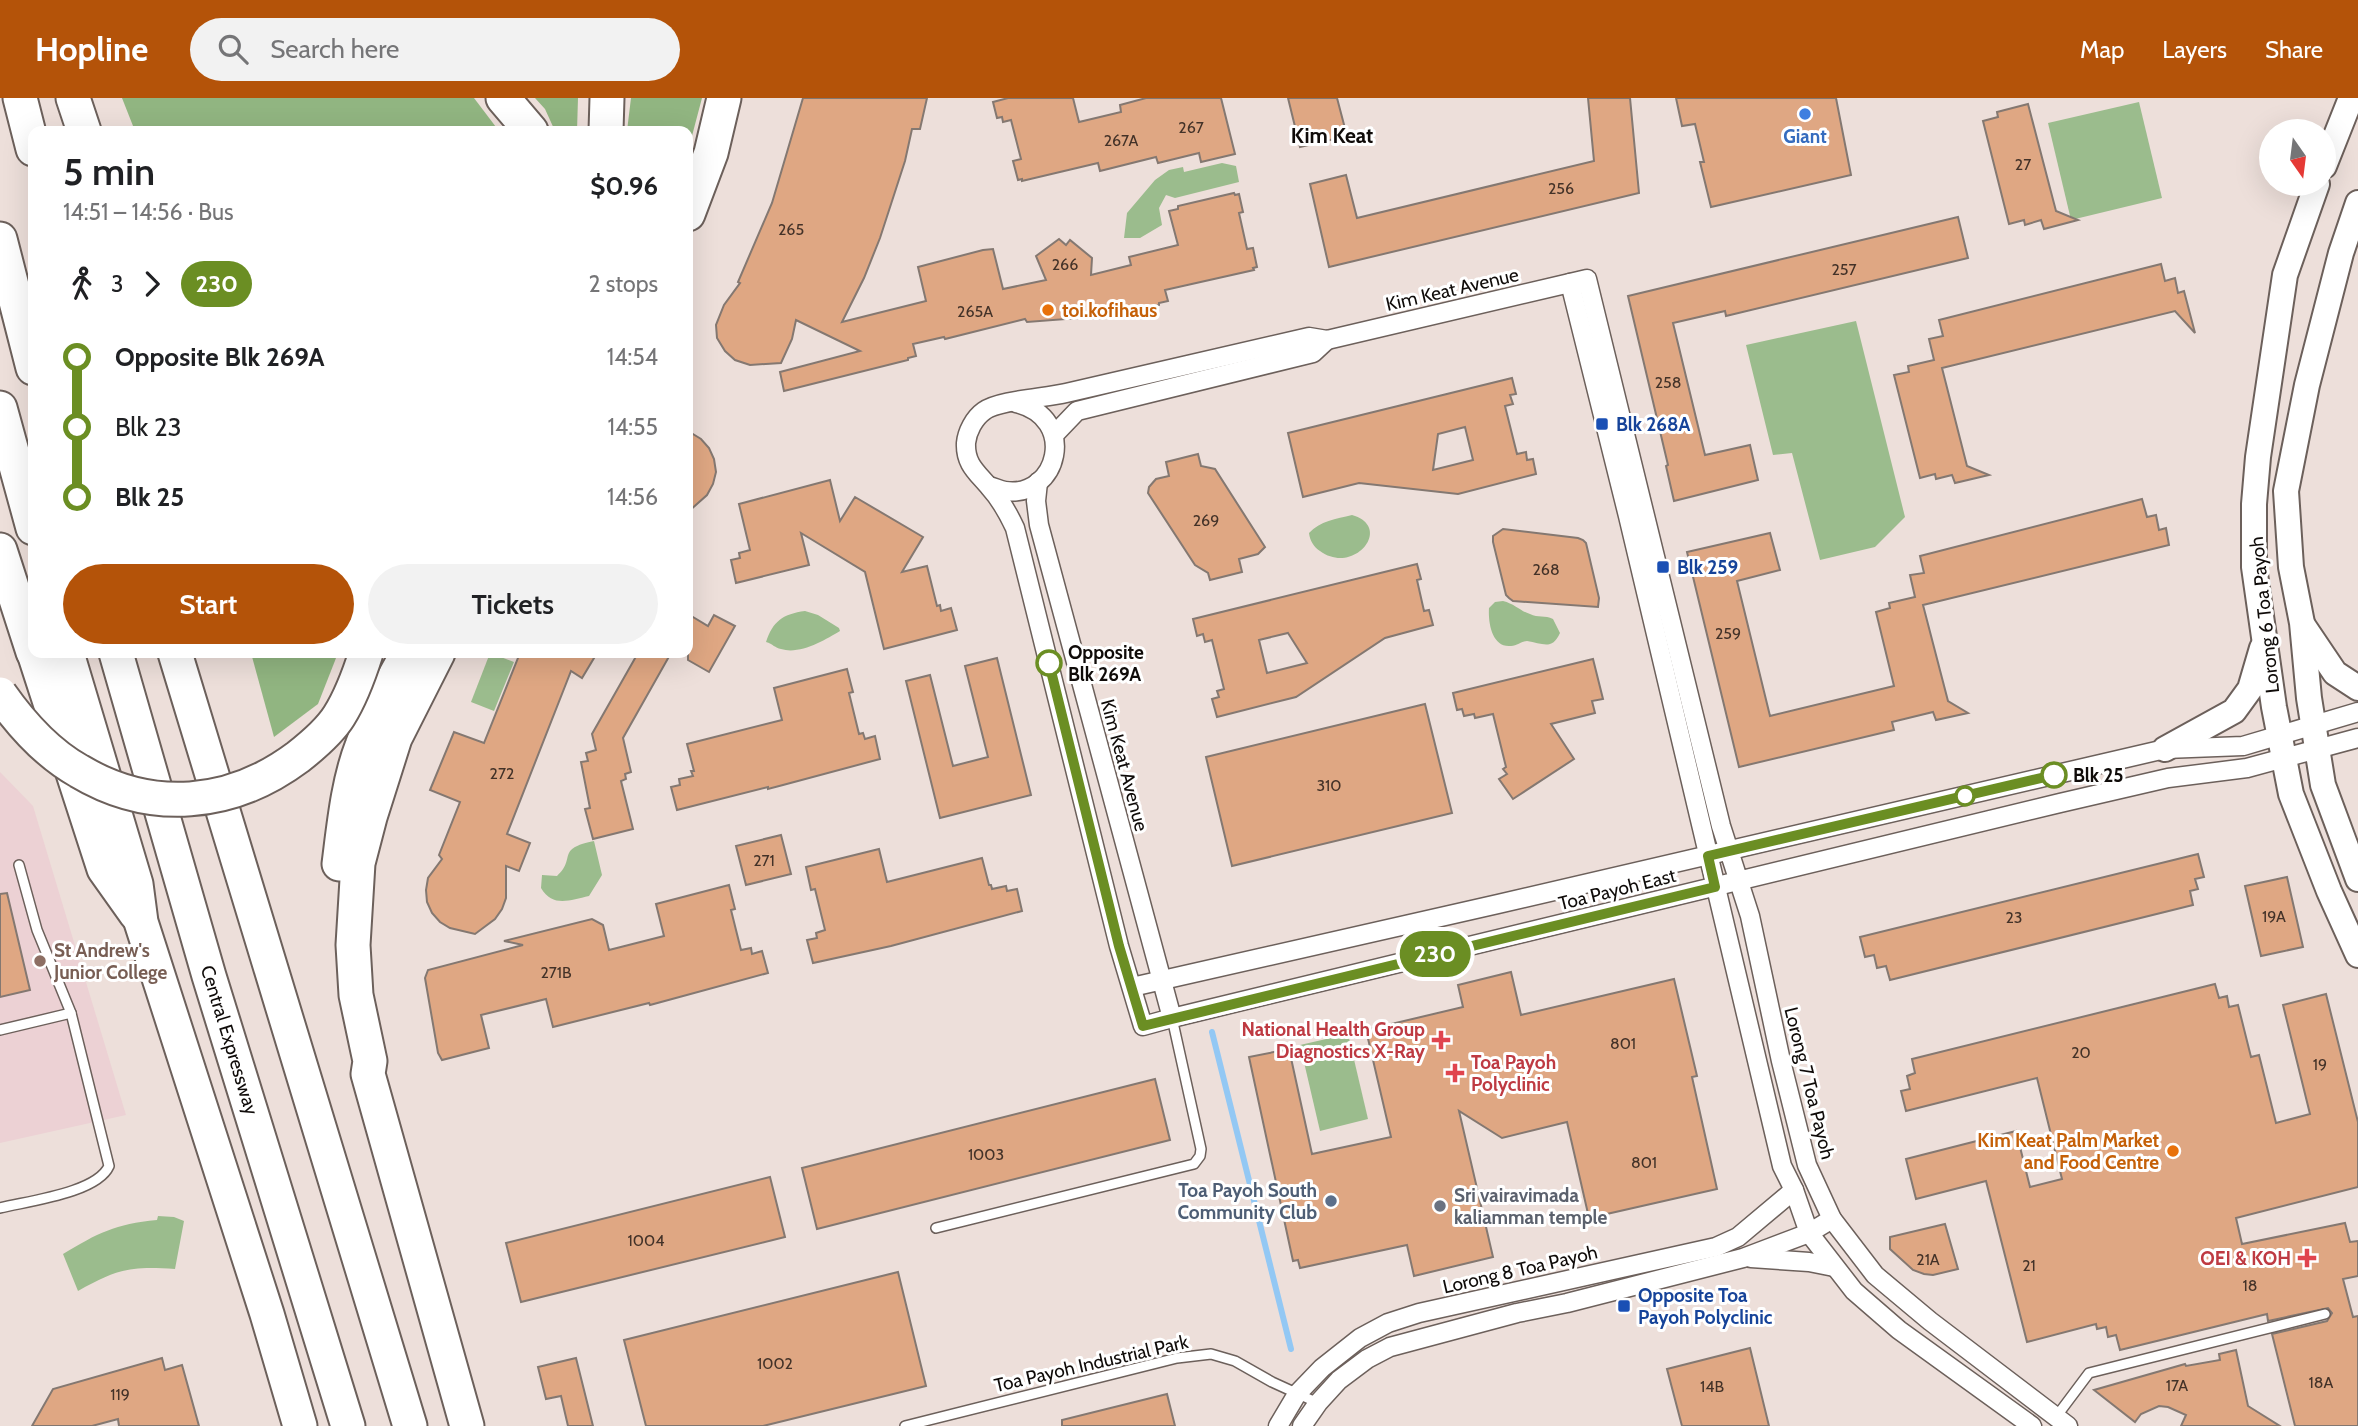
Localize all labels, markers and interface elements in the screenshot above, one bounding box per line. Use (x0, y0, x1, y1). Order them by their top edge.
search box (190, 18, 680, 81)
text: Hopline (35, 29, 148, 69)
icon: search (214, 30, 252, 68)
text: Search here (270, 33, 399, 65)
text: Map (2080, 35, 2124, 64)
text: Layers (2162, 35, 2227, 64)
text: Share (2265, 35, 2323, 64)
marker: Giant (1797, 106, 1813, 122)
house number: 267 (1178, 118, 1204, 137)
north arrow (2259, 119, 2336, 196)
map controls (2259, 119, 2336, 196)
district label: Kim Keat (1291, 123, 1373, 148)
place label: Giant (1783, 125, 1827, 148)
house number: 267A (1104, 131, 1138, 150)
text: 5 min (63, 148, 155, 195)
house number: 27 (2015, 155, 2031, 174)
text: $0.96 (590, 170, 658, 202)
house number: 256 (1548, 179, 1574, 198)
text: 14:51 – 14:56 · Bus (63, 198, 233, 226)
house number: 265 (778, 220, 804, 239)
house number: 266 (1052, 255, 1078, 274)
house number: 257 (1831, 260, 1857, 279)
street label: Kim Keat Avenue (1383, 263, 1521, 316)
icon: walk (63, 265, 101, 303)
icon: forward (133, 265, 171, 303)
text: 230 (195, 269, 238, 298)
text: 3 (111, 270, 123, 298)
text: 2 stops (589, 270, 658, 298)
place label: toi.kofihaus (1062, 299, 1157, 322)
house number: 265A (957, 302, 993, 321)
marker: toi.kofihaus (1040, 302, 1056, 318)
text: Opposite Blk 269A (115, 341, 325, 373)
text: 14:54 (607, 343, 658, 371)
house number: 258 (1655, 373, 1681, 392)
text: Blk 23 (115, 411, 182, 443)
text: 14:55 (608, 413, 658, 441)
place label: Blk 268A (1616, 413, 1690, 436)
marker: Blk 268A (1594, 416, 1610, 432)
text: Blk 25 (115, 481, 184, 513)
text: 14:56 (607, 483, 658, 511)
house number: 269 (1193, 511, 1219, 530)
street label: Lorong 6 Toa Payoh (2245, 535, 2284, 694)
place label: Blk 259 (1677, 556, 1738, 579)
marker: Blk 259 (1655, 559, 1671, 575)
house number: 268 (1532, 560, 1560, 579)
button: Start (63, 564, 354, 644)
button: Tickets (368, 564, 658, 644)
house number: 259 (1715, 624, 1741, 643)
place label: Opposite Blk 269A (1068, 641, 1144, 686)
marker: Opposite Blk 269A (1036, 650, 1062, 676)
street label: Kim Keat Avenue (1096, 697, 1153, 834)
marker: Blk 25 (2041, 762, 2067, 788)
house number: 272 (490, 764, 514, 783)
place label: Blk 25 (2073, 764, 2124, 787)
house number: 310 (1316, 776, 1342, 795)
unlabelled marker (1955, 786, 1975, 806)
house number: 271 (753, 851, 775, 870)
street label: Toa Payoh East (1556, 864, 1679, 915)
house number: 19A (2262, 907, 2286, 926)
house number: 23 (2005, 908, 2023, 927)
line badge: 230 (1395, 931, 1475, 977)
place label: St Andrew's Junior College (53, 939, 167, 984)
text: 230 (1414, 939, 1456, 968)
marker: St Andrew's Junior College (32, 953, 48, 969)
street label: Central Expressway (196, 963, 263, 1118)
house number: 271B (540, 963, 572, 982)
street label: Lorong 7 Toa Payoh (1779, 1005, 1840, 1162)
place label: National Health Group Diagnostics X-Ray (1241, 1018, 1426, 1063)
marker: National Health Group Diagnostics X-Ray (1431, 1030, 1451, 1050)
house number: 801 (1610, 1034, 1636, 1053)
house number: 20 (2071, 1043, 2091, 1062)
place label: Toa Payoh Polyclinic (1471, 1051, 1556, 1096)
house number: 19 (2313, 1055, 2327, 1074)
marker: Toa Payoh Polyclinic (1445, 1063, 1465, 1083)
place label: Kim Keat Palm Market and Food Centre (1977, 1129, 2159, 1174)
marker: Kim Keat Palm Market and Food Centre (2165, 1143, 2181, 1159)
house number: 1003 (968, 1145, 1004, 1164)
house number: 801 (1631, 1153, 1657, 1172)
place label: Toa Payoh South Community Club (1177, 1179, 1317, 1224)
place label: Sri vairavimada kaliamman temple (1454, 1184, 1607, 1229)
marker: Toa Payoh South Community Club (1323, 1193, 1339, 1209)
marker: Sri vairavimada kaliamman temple (1432, 1198, 1448, 1214)
house number: 1004 (628, 1231, 664, 1250)
street label: Lorong 8 Toa Payoh (1440, 1240, 1600, 1298)
place label: OEI & KOH (2200, 1247, 2291, 1270)
marker: OEI & KOH (2297, 1248, 2317, 1268)
house number: 21A (1916, 1250, 1940, 1269)
house number: 21 (2022, 1256, 2036, 1275)
house number: 18 (2243, 1276, 2257, 1295)
place label: Opposite Toa Payoh Polyclinic (1638, 1284, 1773, 1329)
marker: Opposite Toa Payoh Polyclinic (1616, 1298, 1632, 1314)
street label: Toa Payoh Industrial Park (992, 1330, 1191, 1397)
house number: 1002 (757, 1354, 793, 1373)
house number: 18A (2309, 1373, 2334, 1392)
house number: 17A (2166, 1376, 2188, 1395)
house number: 14B (1700, 1377, 1724, 1396)
house number: 119 (110, 1385, 130, 1404)

